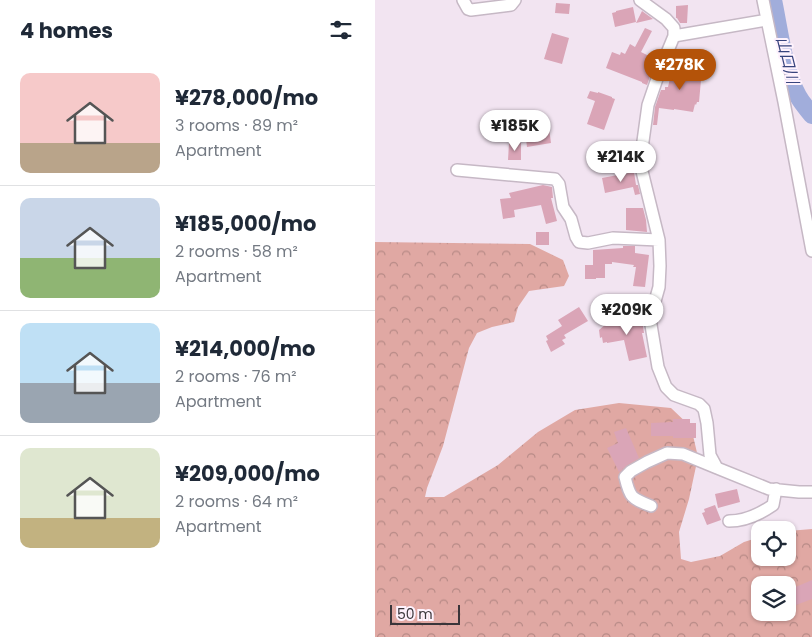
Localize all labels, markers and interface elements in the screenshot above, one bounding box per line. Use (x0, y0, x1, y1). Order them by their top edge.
text: 4 homes (20, 16, 113, 45)
icon: filters (327, 16, 355, 44)
water label: 山口川 (771, 34, 805, 88)
pin: ¥278K (645, 48, 715, 91)
text: ¥278K (655, 53, 705, 76)
text: ¥278,000/mo (175, 83, 318, 112)
icon: home (60, 93, 120, 153)
pin: ¥185K (480, 110, 550, 152)
text: 3 rooms · 89 m² (175, 114, 298, 137)
text: ¥185K (491, 114, 539, 137)
text: Apartment (175, 139, 262, 162)
pin: ¥214K (586, 140, 656, 183)
text: ¥214K (597, 145, 645, 168)
text: ¥185,000/mo (175, 209, 316, 238)
icon: home (60, 218, 120, 278)
text: 2 rooms · 58 m² (175, 240, 298, 263)
text: Apartment (175, 265, 262, 288)
pin: ¥209K (592, 294, 662, 336)
text: ¥209K (601, 298, 653, 321)
text: ¥214,000/mo (175, 334, 315, 363)
icon: home (60, 343, 120, 403)
text: 2 rooms · 76 m² (175, 365, 297, 388)
text: Apartment (175, 390, 262, 413)
text: ¥209,000/mo (175, 459, 320, 488)
icon: home (60, 468, 120, 528)
text: 2 rooms · 64 m² (175, 490, 298, 513)
text: Apartment (175, 515, 262, 538)
map controls (751, 521, 796, 621)
button: locate (751, 521, 796, 566)
button: layers (751, 576, 796, 621)
scale bar (390, 602, 460, 625)
text: 50 m (397, 604, 433, 624)

